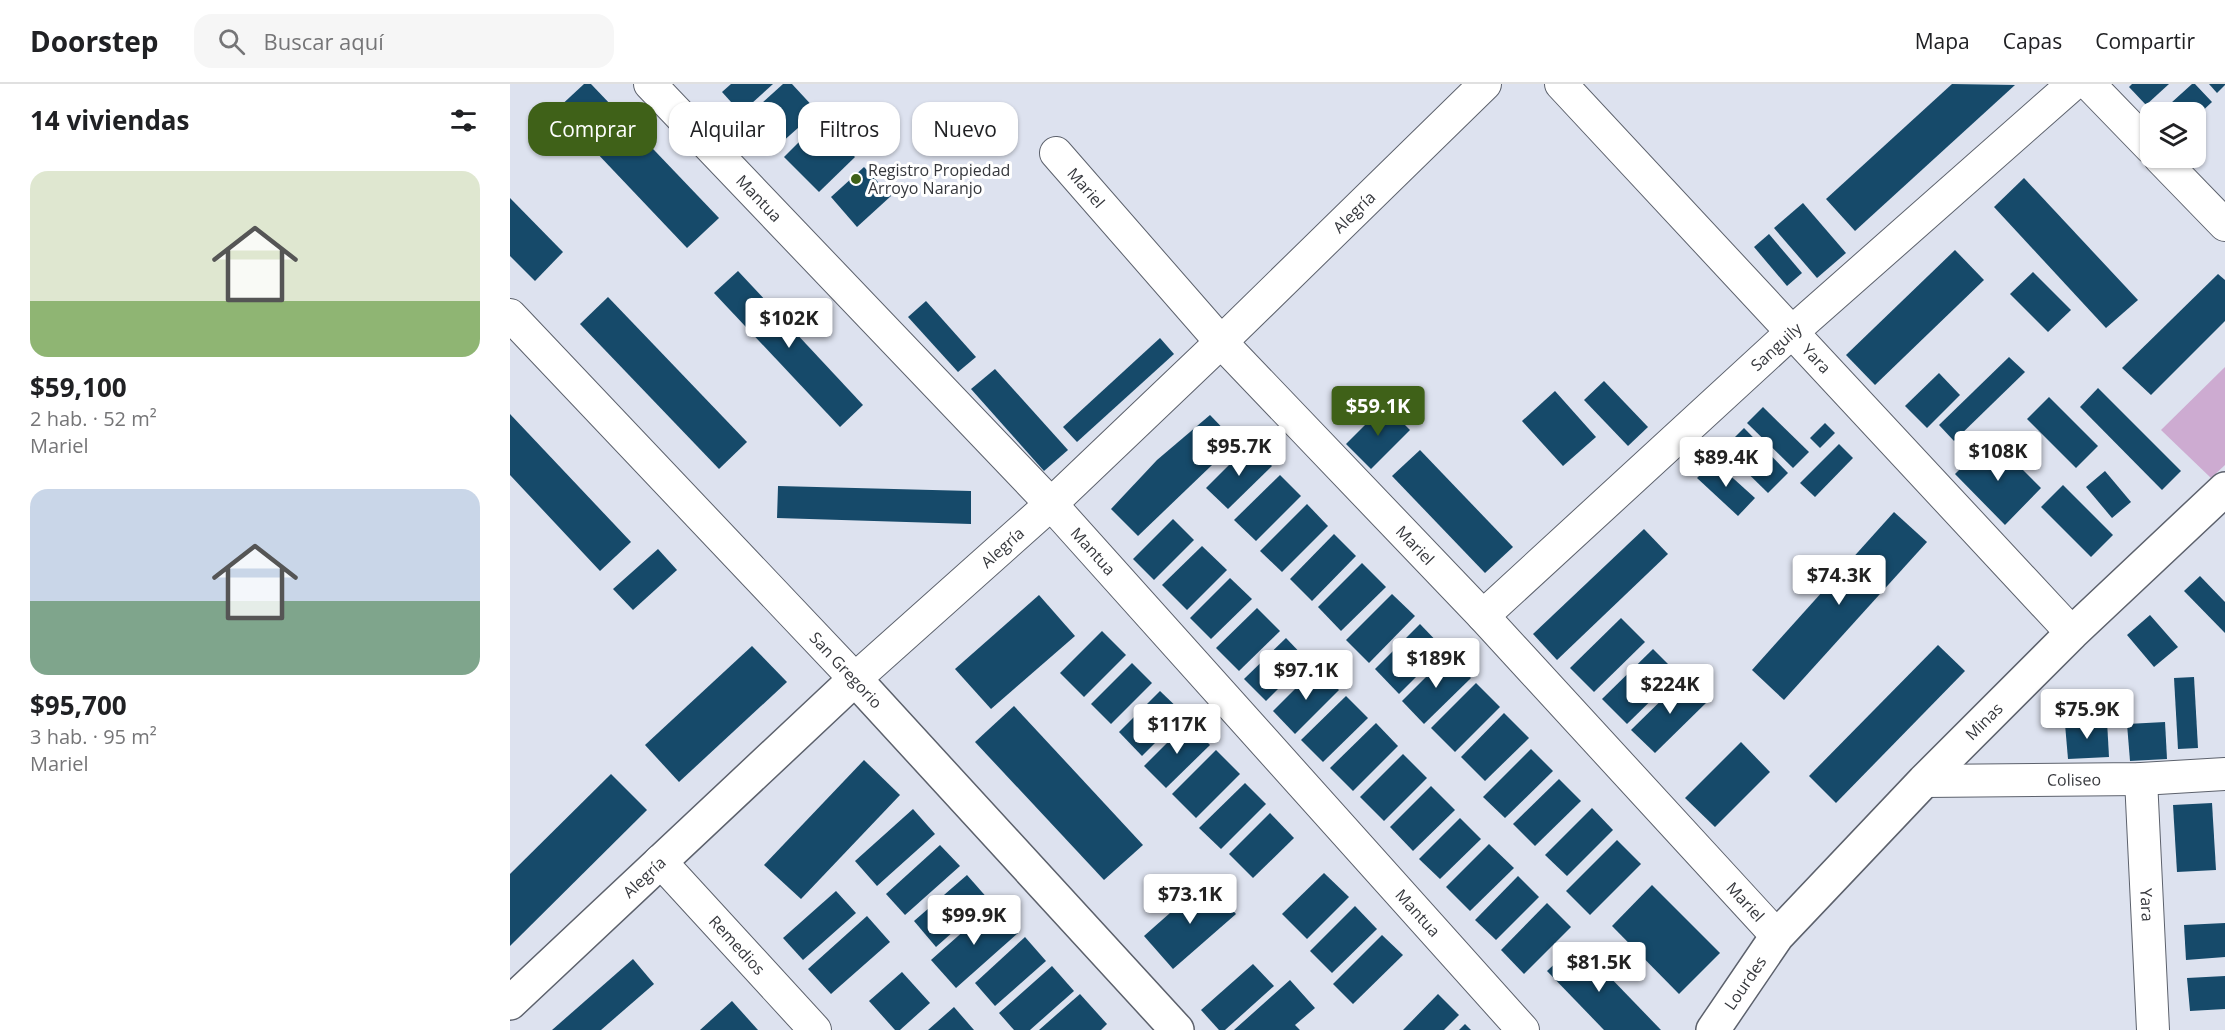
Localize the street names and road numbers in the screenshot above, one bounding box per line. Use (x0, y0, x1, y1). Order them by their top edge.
street label: Mariel (1063, 163, 1110, 213)
street label: Mantua (731, 170, 787, 227)
street label: Alegría (1328, 186, 1380, 238)
street label: Sanguily (1746, 317, 1807, 376)
street label: Yara (1797, 339, 1836, 378)
street label: Mariel (1391, 521, 1439, 570)
street label: Alegría (976, 522, 1029, 573)
street label: Mantua (1066, 522, 1121, 580)
street label: San Gregorio (805, 627, 887, 713)
street label: Minas (1960, 698, 2007, 745)
street label: Coliseo (2047, 768, 2101, 791)
street label: Alegría (618, 851, 670, 903)
street label: Mariel (1722, 877, 1769, 926)
street label: Mantua (1390, 884, 1445, 942)
street label: Yara (2135, 888, 2159, 922)
street label: Remedios (704, 910, 770, 980)
street label: Lourdes (1719, 952, 1771, 1014)

